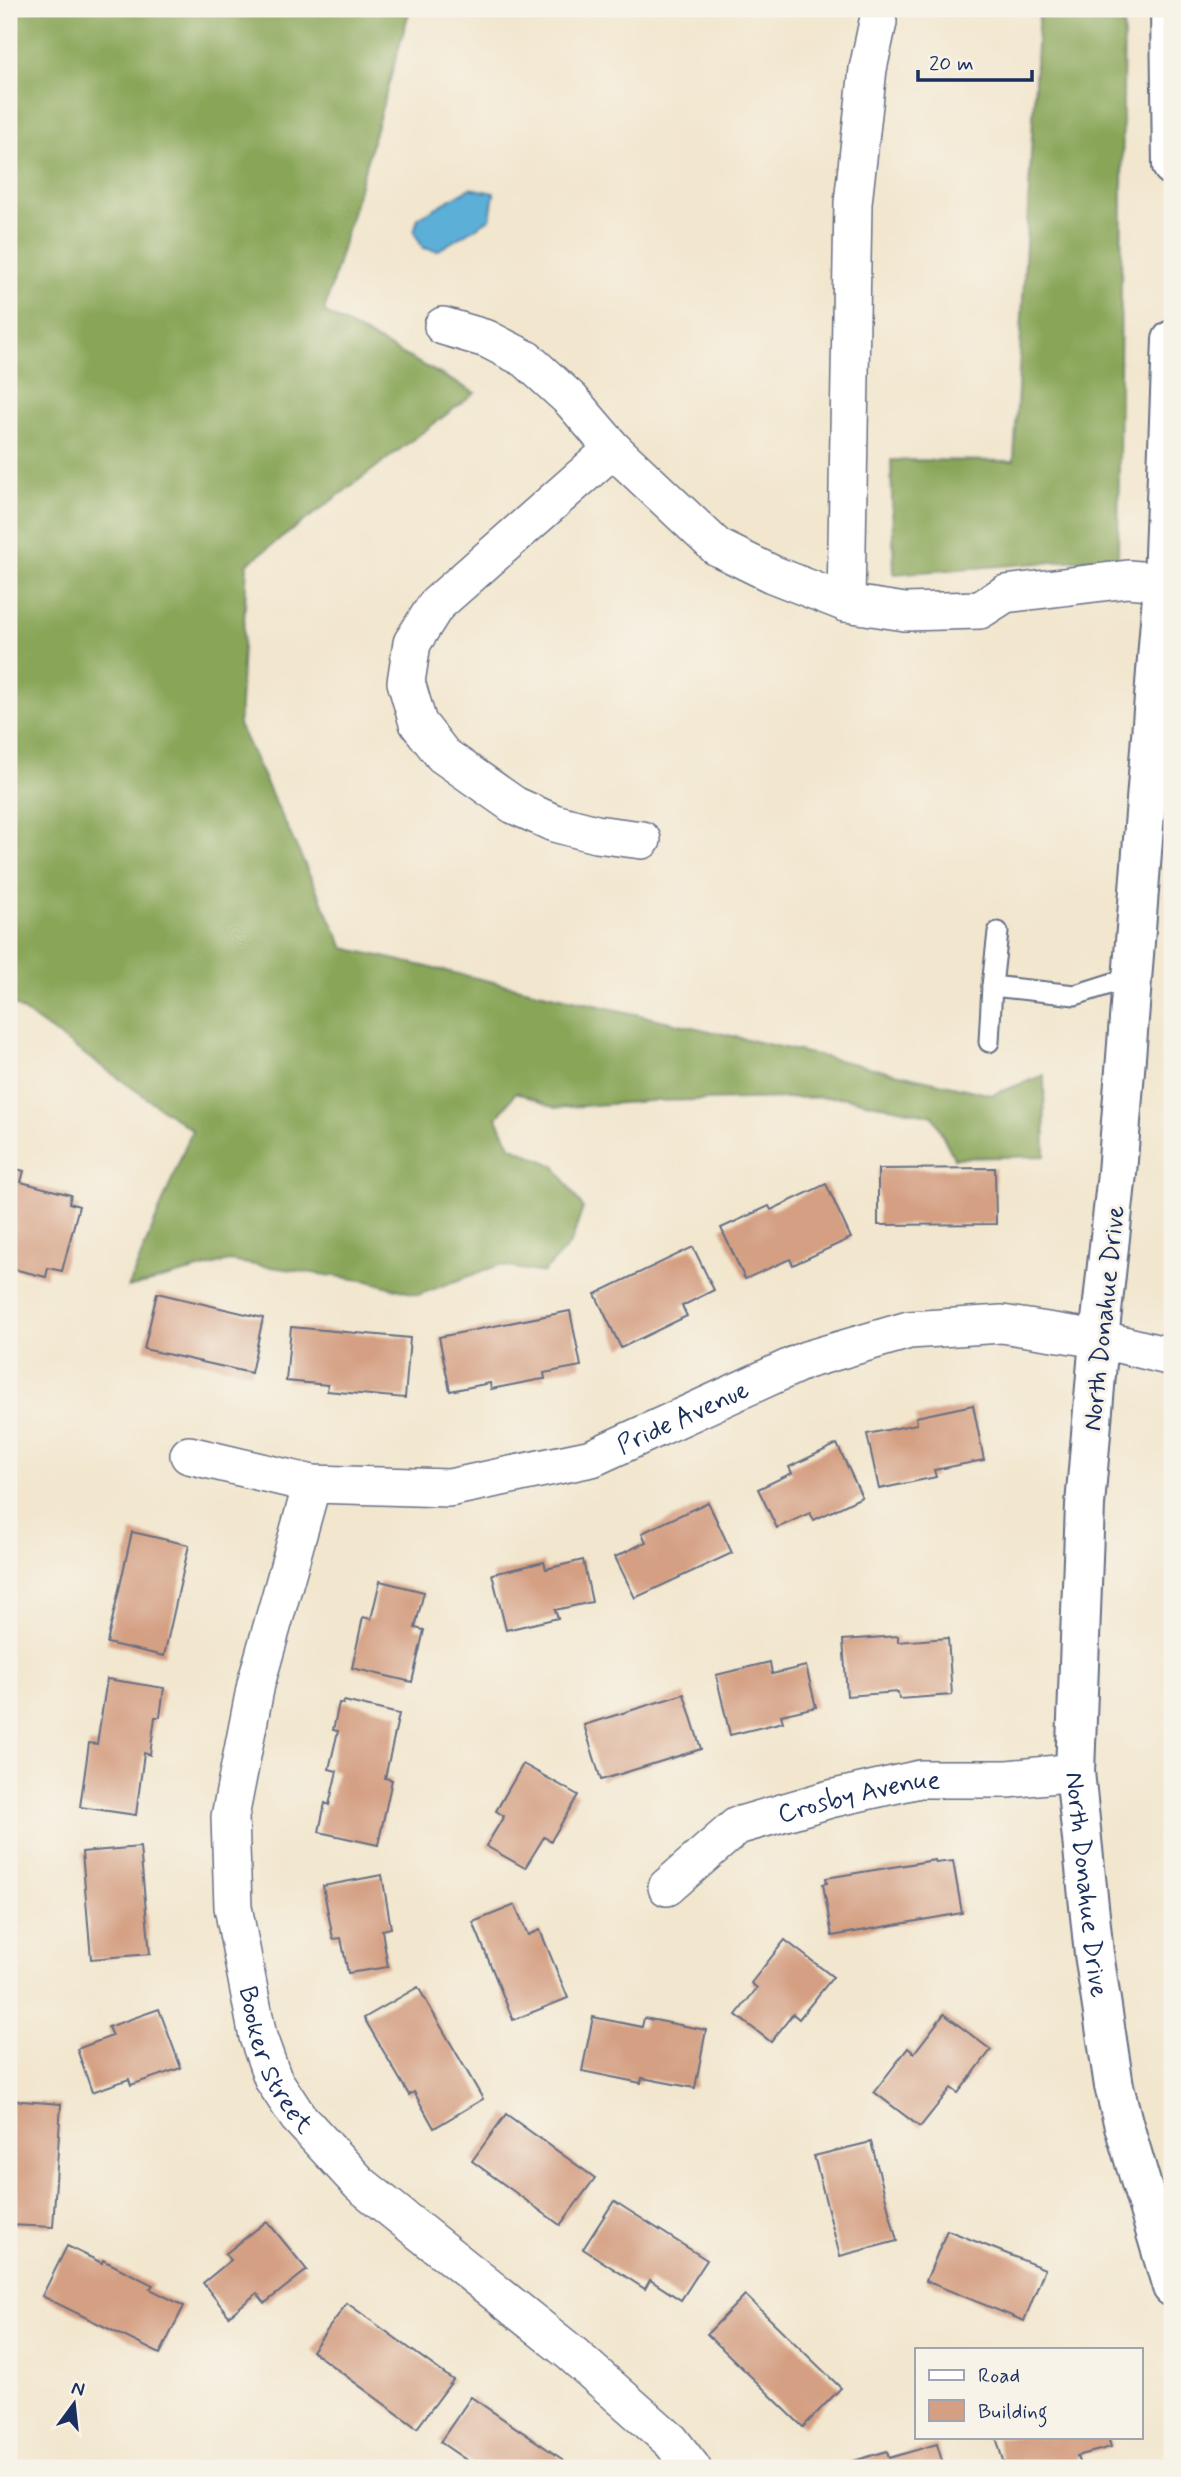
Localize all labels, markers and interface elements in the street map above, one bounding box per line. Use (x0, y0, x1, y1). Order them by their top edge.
scale bar (918, 38, 1032, 82)
text: 20 m (929, 50, 974, 78)
street label: North Donahue Drive (1076, 1204, 1134, 1433)
street label: Pride Avenue (612, 1373, 755, 1463)
street label: Crosby Avenue (774, 1764, 941, 1832)
street label: North Donahue Drive (1056, 1770, 1115, 2000)
street label: Booker Street (230, 1983, 320, 2142)
legend (915, 2348, 1142, 2438)
text: Road (978, 2362, 1020, 2390)
north arrow (38, 2368, 108, 2438)
text: N (69, 2375, 87, 2403)
text: Building (978, 2398, 1048, 2428)

